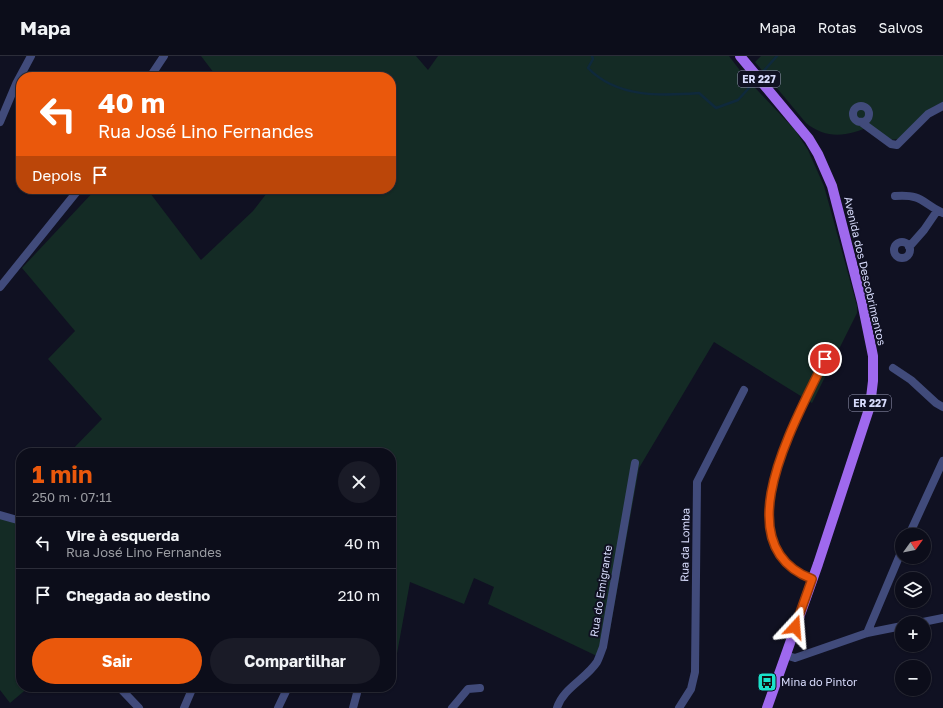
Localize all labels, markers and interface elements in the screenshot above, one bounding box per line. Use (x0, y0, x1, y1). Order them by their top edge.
text: Mapa (20, 16, 71, 39)
text: Mapa (759, 19, 796, 36)
text: Rotas (818, 19, 857, 36)
text: Salvos (879, 19, 923, 36)
road number: ER 227 (738, 71, 780, 87)
text: 40 m (98, 86, 165, 119)
icon: left (32, 88, 84, 140)
text: Rua José Lino Fernandes (98, 120, 314, 142)
icon: arrive (89, 164, 111, 186)
text: Depois (32, 166, 81, 184)
street label: Avenida dos Descobrimentos (842, 195, 889, 347)
pin (808, 342, 842, 376)
icon: arrive (814, 348, 836, 370)
road number: ER 227 (849, 395, 891, 411)
text: 1 min (32, 459, 92, 488)
button: close (338, 461, 380, 503)
text: 250 m · 07:11 (32, 489, 112, 505)
street label: Rua da Lomba (677, 508, 692, 582)
text: Vire à esquerda (66, 526, 179, 544)
north arrow (895, 528, 931, 564)
map controls (895, 528, 931, 696)
icon: left (32, 532, 54, 554)
text: 40 m (345, 534, 380, 552)
text: Rua José Lino Fernandes (66, 544, 222, 560)
street label: Rua do Emigrante (587, 544, 614, 638)
button: layers (895, 572, 931, 608)
icon: arrive (32, 584, 54, 606)
text: Chegada ao destino (66, 586, 210, 604)
text: 210 m (338, 586, 380, 604)
position arrow (774, 606, 816, 648)
button: + (895, 616, 931, 652)
button: Sair (32, 638, 202, 684)
button: Compartilhar (210, 638, 380, 684)
button: − (895, 660, 931, 696)
bus stop icon: Mina do Pintor (756, 671, 778, 693)
place label: Mina do Pintor (781, 675, 858, 688)

